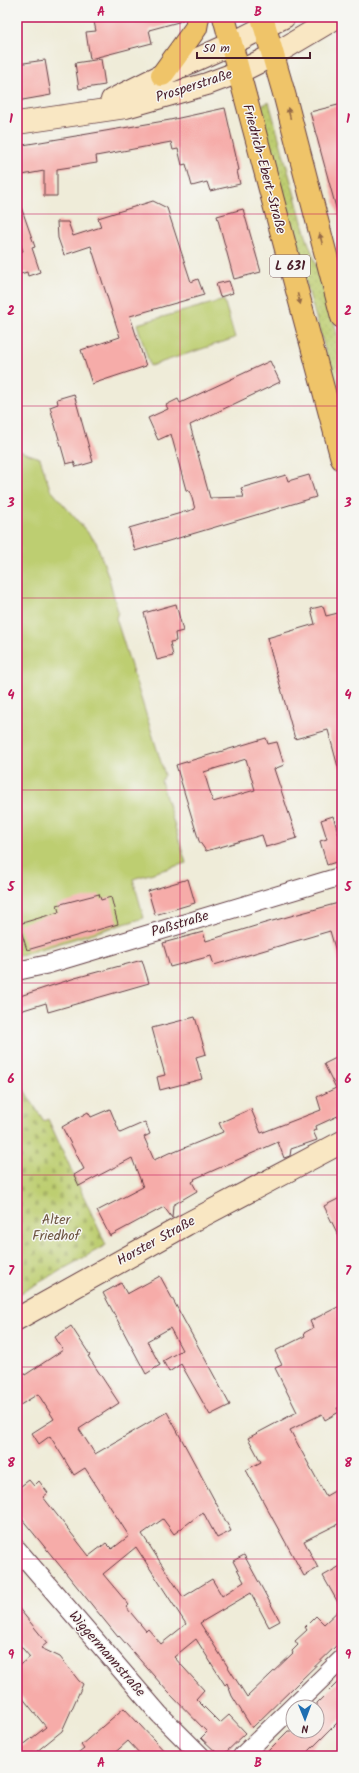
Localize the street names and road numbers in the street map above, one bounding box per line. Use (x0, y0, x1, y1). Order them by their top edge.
street label: Prosperstraße (153, 63, 236, 109)
street label: Friedrich-Ebert-Straße (236, 102, 292, 237)
road number: L 631 (270, 255, 310, 277)
street label: Paßstraße (148, 905, 212, 943)
street label: Horster Straße (113, 1210, 200, 1272)
street label: Wiggermannstraße (63, 1606, 151, 1703)

